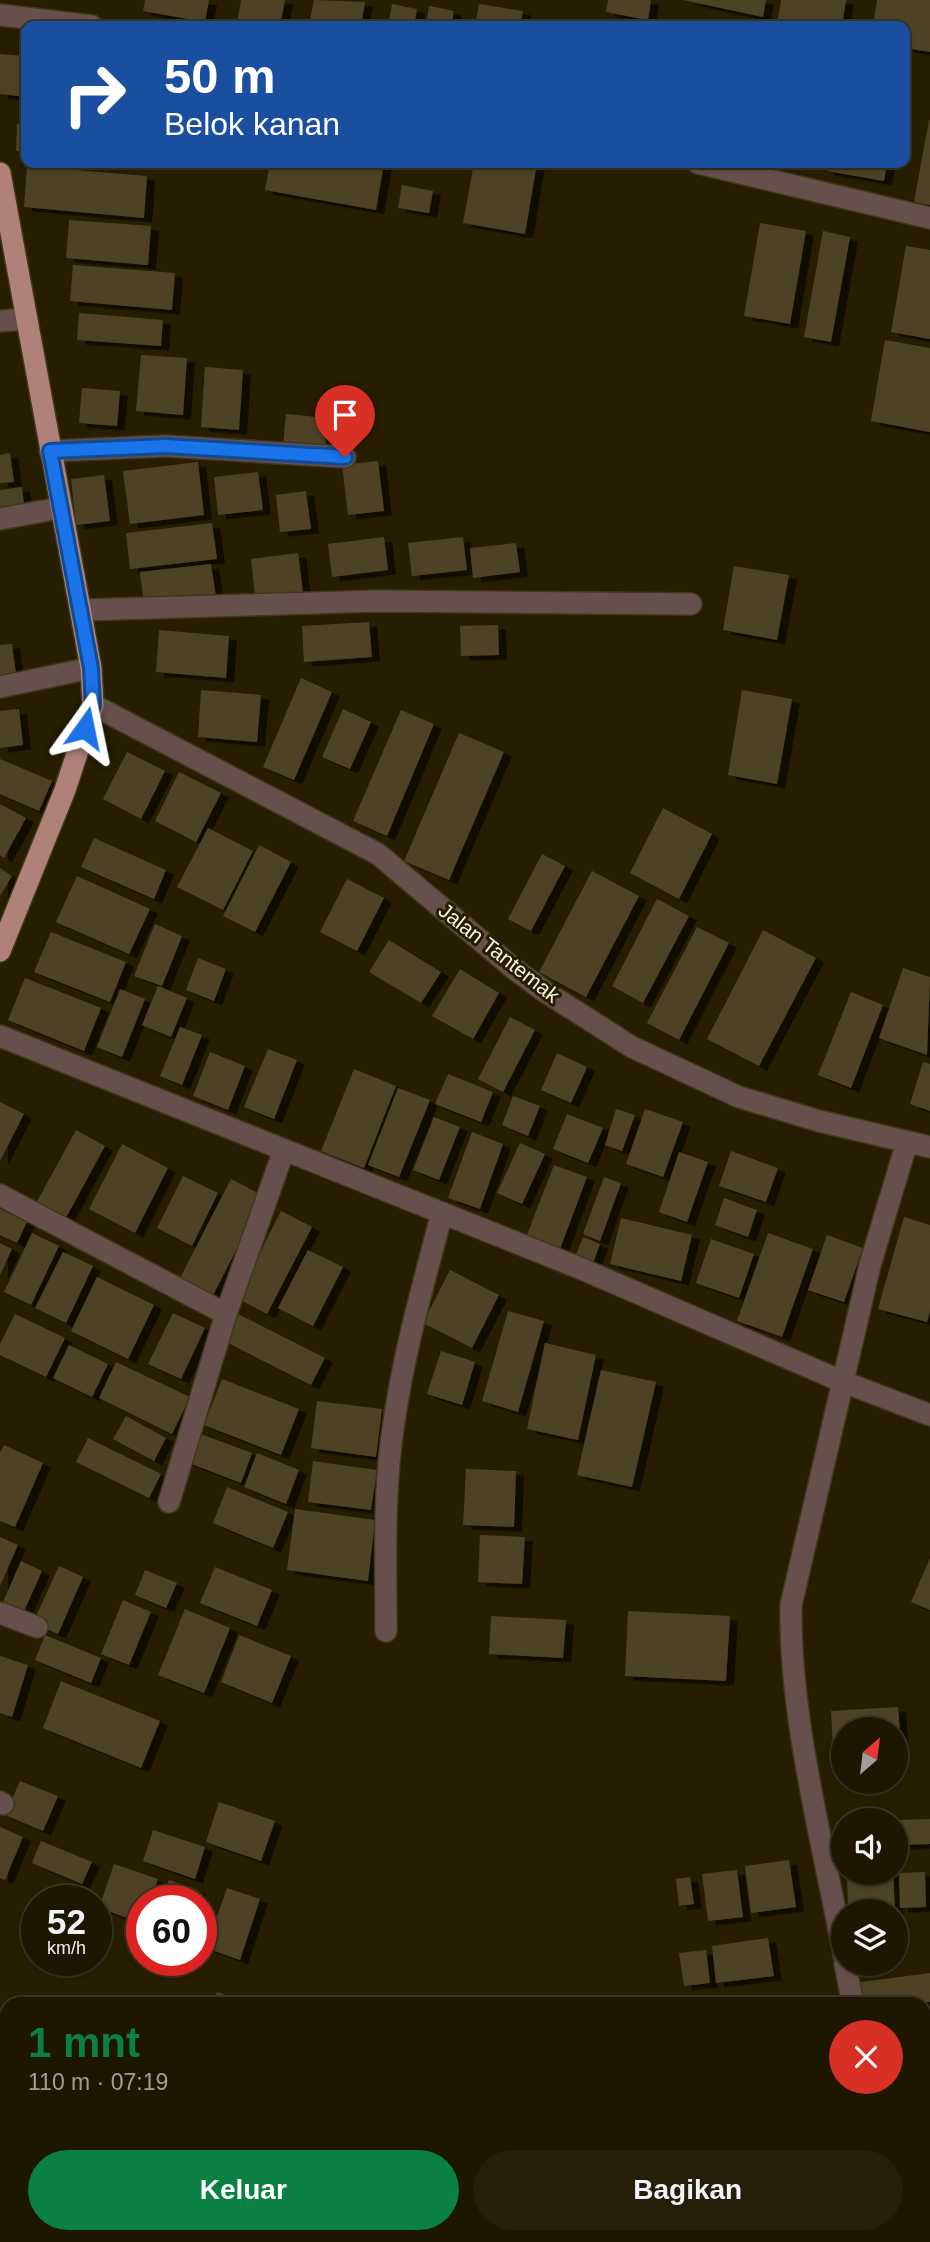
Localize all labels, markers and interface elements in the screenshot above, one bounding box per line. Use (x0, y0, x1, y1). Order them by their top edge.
icon: right (49, 49, 140, 140)
text: 50 m (164, 49, 276, 103)
text: Belok kanan (164, 106, 340, 142)
pin (315, 385, 375, 457)
icon: arrive (326, 396, 364, 434)
position arrow (48, 691, 122, 765)
street label: Jalan Tantemak (434, 898, 565, 1007)
north arrow (831, 1717, 908, 1794)
map controls (831, 1717, 908, 1976)
button: sound (831, 1808, 908, 1885)
speed limit sign: 60 (126, 1885, 217, 1976)
button: layers (831, 1899, 908, 1976)
text: 52 (47, 1902, 86, 1941)
text: km/h (47, 1938, 86, 1958)
text: 1 mnt (28, 2019, 140, 2066)
button: close (829, 2020, 903, 2094)
text: 110 m · 07:19 (28, 2069, 168, 2095)
button: Keluar (28, 2150, 459, 2230)
button: Bagikan (473, 2150, 903, 2230)

